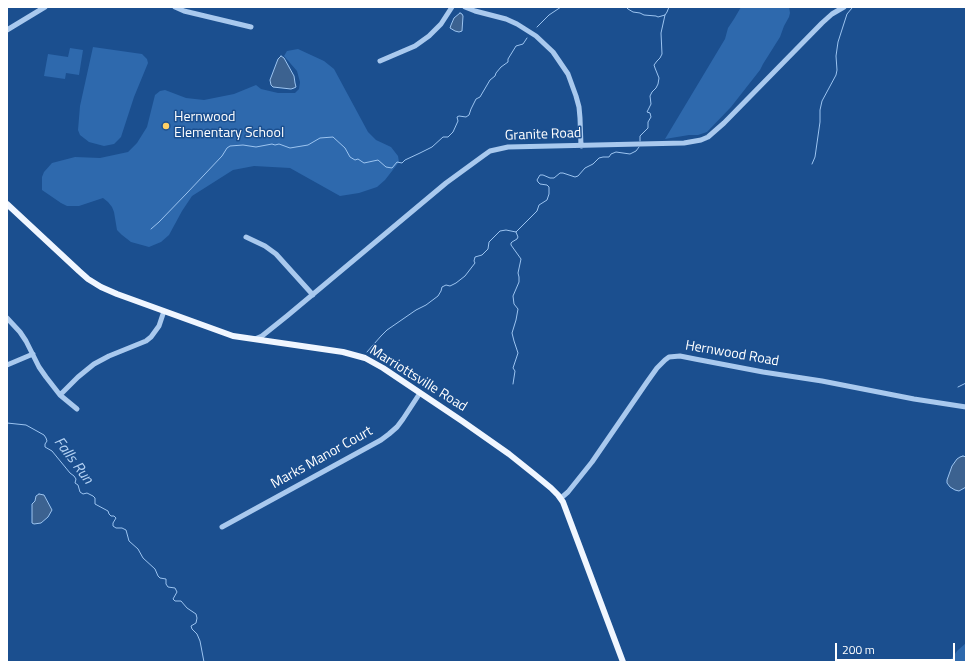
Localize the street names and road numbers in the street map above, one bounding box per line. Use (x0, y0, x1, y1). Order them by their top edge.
street label: Granite Road (505, 125, 581, 145)
street label: Hernwood Road (684, 337, 780, 371)
street label: Marriottsville Road (366, 342, 470, 416)
street label: Marks Manor Court (268, 423, 376, 493)

